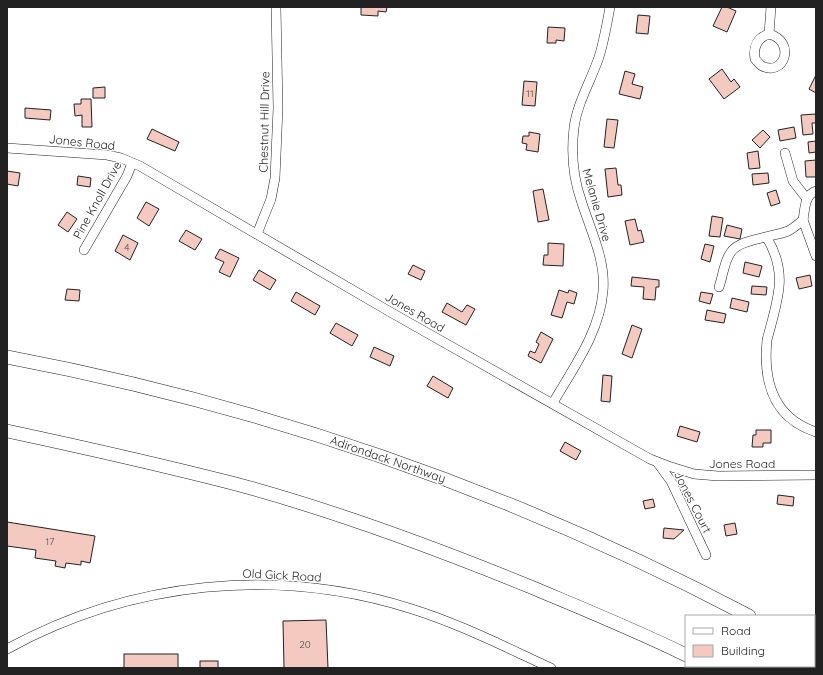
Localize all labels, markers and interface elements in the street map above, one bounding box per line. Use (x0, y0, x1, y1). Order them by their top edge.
street label: Chestnut Hill Drive (256, 71, 272, 173)
house number: 11 (526, 87, 534, 100)
street label: Jones Road (48, 131, 116, 153)
street label: Pine Knoll Drive (69, 158, 125, 242)
street label: Melanie Drive (579, 167, 615, 243)
house number: 4 (124, 241, 130, 254)
street label: Jones Road (382, 289, 448, 335)
street label: Adirondack Northway (328, 432, 448, 486)
street label: Jones Road (709, 456, 775, 471)
street label: Jones Court (671, 469, 715, 535)
house number: 17 (46, 535, 54, 548)
street label: Old Gick Road (242, 565, 322, 585)
legend (685, 615, 815, 667)
text: Road (721, 623, 751, 638)
house number: 20 (299, 638, 311, 651)
text: Building (721, 643, 765, 658)

